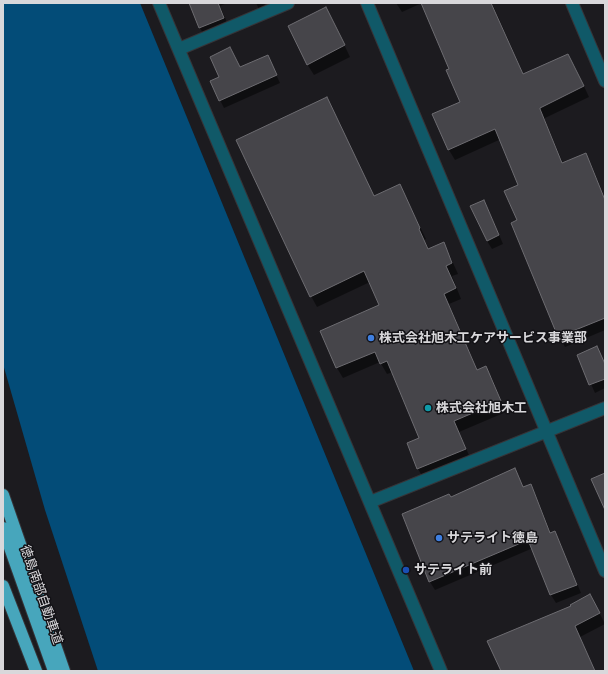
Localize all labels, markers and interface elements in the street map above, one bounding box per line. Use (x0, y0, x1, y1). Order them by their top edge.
place label: 株式会社旭木工ケアサービス事業部 (379, 330, 587, 346)
marker: 株式会社旭木工ケアサービス事業部 (366, 333, 376, 343)
place label: 株式会社旭木工 (436, 400, 527, 416)
marker: 株式会社旭木工 (423, 403, 433, 413)
place label: サテライト徳島 (447, 530, 538, 546)
marker: サテライト徳島 (434, 533, 444, 543)
street label: 徳島南部自動車道 (17, 543, 65, 647)
place label: サテライト前 (414, 562, 492, 578)
marker: サテライト前 (401, 565, 411, 575)

